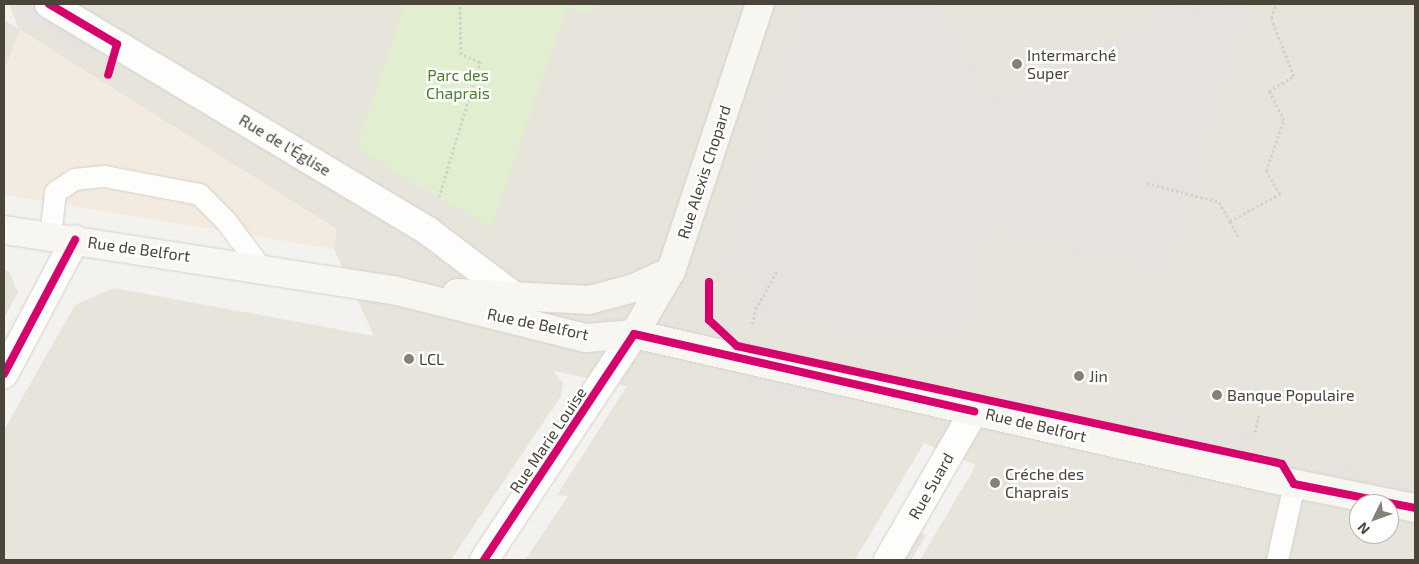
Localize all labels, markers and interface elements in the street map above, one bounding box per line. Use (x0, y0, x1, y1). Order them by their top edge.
place label: Intermarché Super (1027, 45, 1116, 83)
marker: Intermarché Super (1011, 58, 1023, 70)
park label: Parc des Chaprais (426, 65, 490, 103)
street label: Rue Alexis Chopard (673, 103, 735, 241)
street label: Rue de l’Église (236, 110, 334, 180)
street label: Rue de Belfort (87, 232, 191, 266)
street label: Rue de Belfort (486, 304, 590, 344)
place label: LCL (419, 349, 444, 369)
marker: LCL (403, 353, 415, 365)
place label: Jin (1089, 366, 1108, 386)
marker: Jin (1073, 370, 1085, 382)
street label: Rue Marie Louise (505, 383, 591, 497)
place label: Banque Populaire (1227, 385, 1355, 405)
marker: Banque Populaire (1211, 389, 1223, 401)
street label: Rue de Belfort (984, 404, 1088, 446)
street label: Rue Suard (904, 449, 958, 523)
place label: Créche des Chaprais (1005, 464, 1084, 502)
marker: Créche des Chaprais (989, 477, 1001, 489)
north arrow (1349, 494, 1399, 544)
text: N (1354, 519, 1373, 538)

